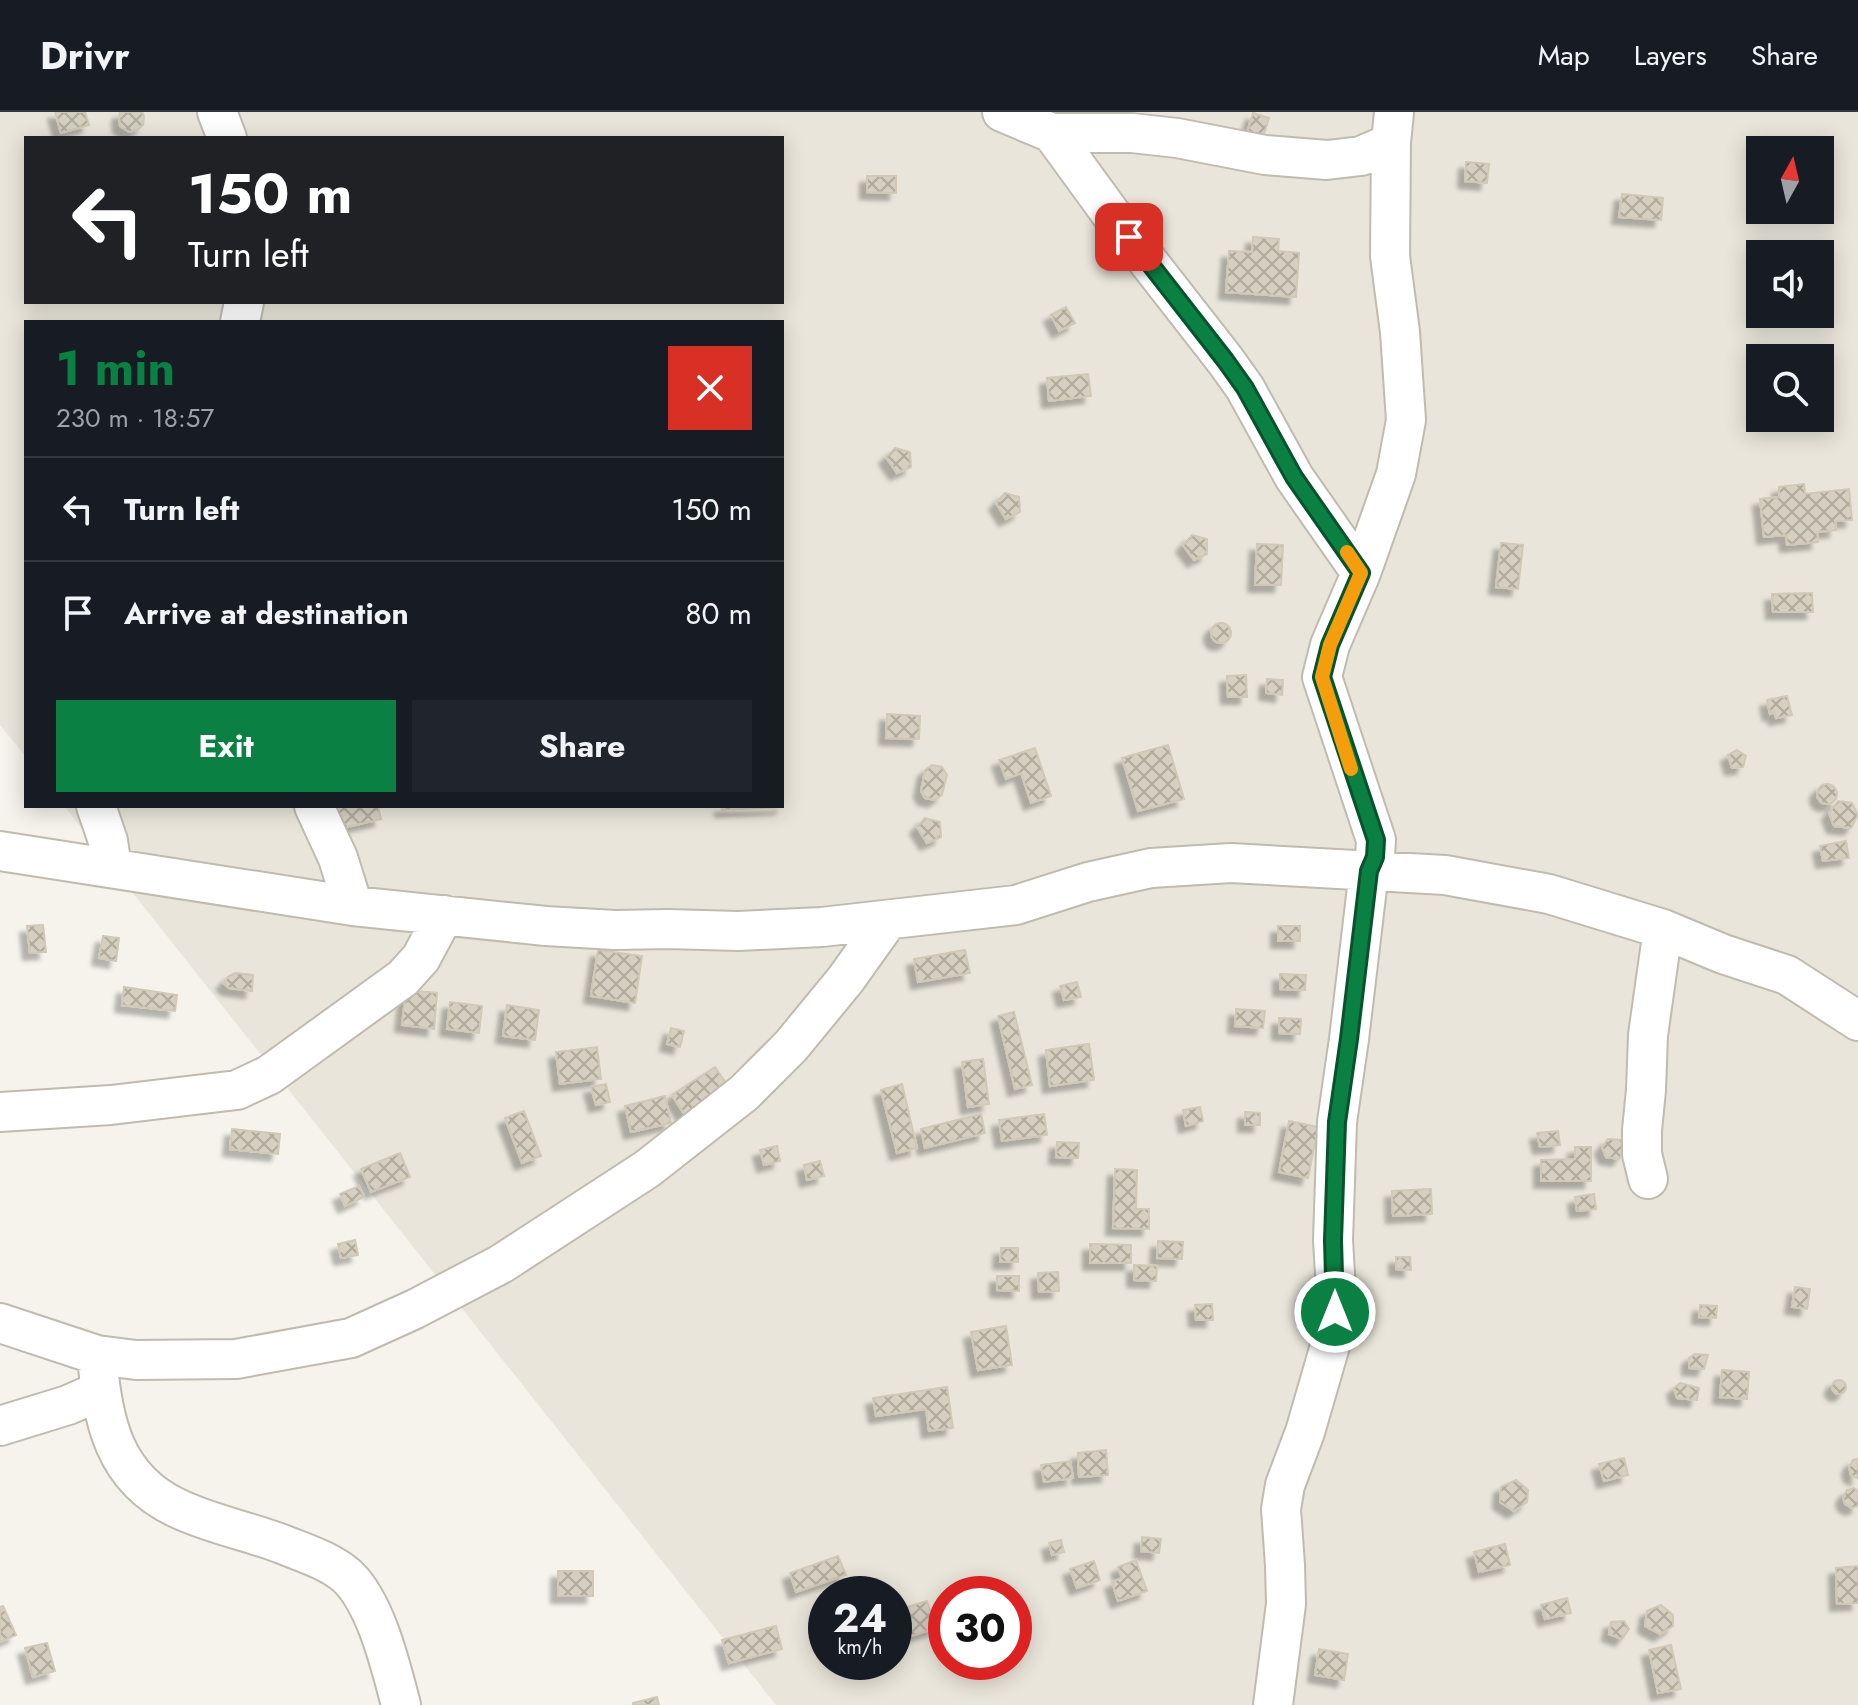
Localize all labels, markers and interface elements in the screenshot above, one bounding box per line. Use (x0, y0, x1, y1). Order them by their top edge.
text: Drivr (40, 28, 130, 83)
text: Map (1538, 35, 1590, 76)
text: Layers (1634, 35, 1707, 76)
text: Share (1751, 35, 1818, 76)
north arrow (1746, 136, 1834, 224)
map controls (1746, 136, 1834, 432)
text: 150 m (188, 153, 352, 234)
icon: left (56, 168, 160, 272)
pin (1095, 203, 1163, 271)
icon: arrive (1107, 215, 1151, 259)
text: Turn left (188, 228, 309, 280)
button: sound (1746, 240, 1834, 328)
text: 1 min (56, 334, 175, 403)
button: search (1746, 344, 1834, 432)
button: close (668, 346, 752, 430)
text: 230 m · 18:57 (56, 399, 214, 437)
icon: left (56, 487, 100, 531)
text: Turn left (124, 488, 239, 531)
text: 150 m (671, 488, 752, 531)
icon: arrive (56, 591, 100, 635)
text: Arrive at destination (124, 592, 409, 635)
text: 80 m (685, 592, 752, 635)
button: Exit (56, 700, 396, 792)
button: Share (412, 700, 752, 792)
position arrow (1293, 1270, 1377, 1354)
speed limit sign: 30 (928, 1576, 1032, 1680)
text: 24 (833, 1589, 887, 1647)
text: km/h (837, 1633, 883, 1662)

